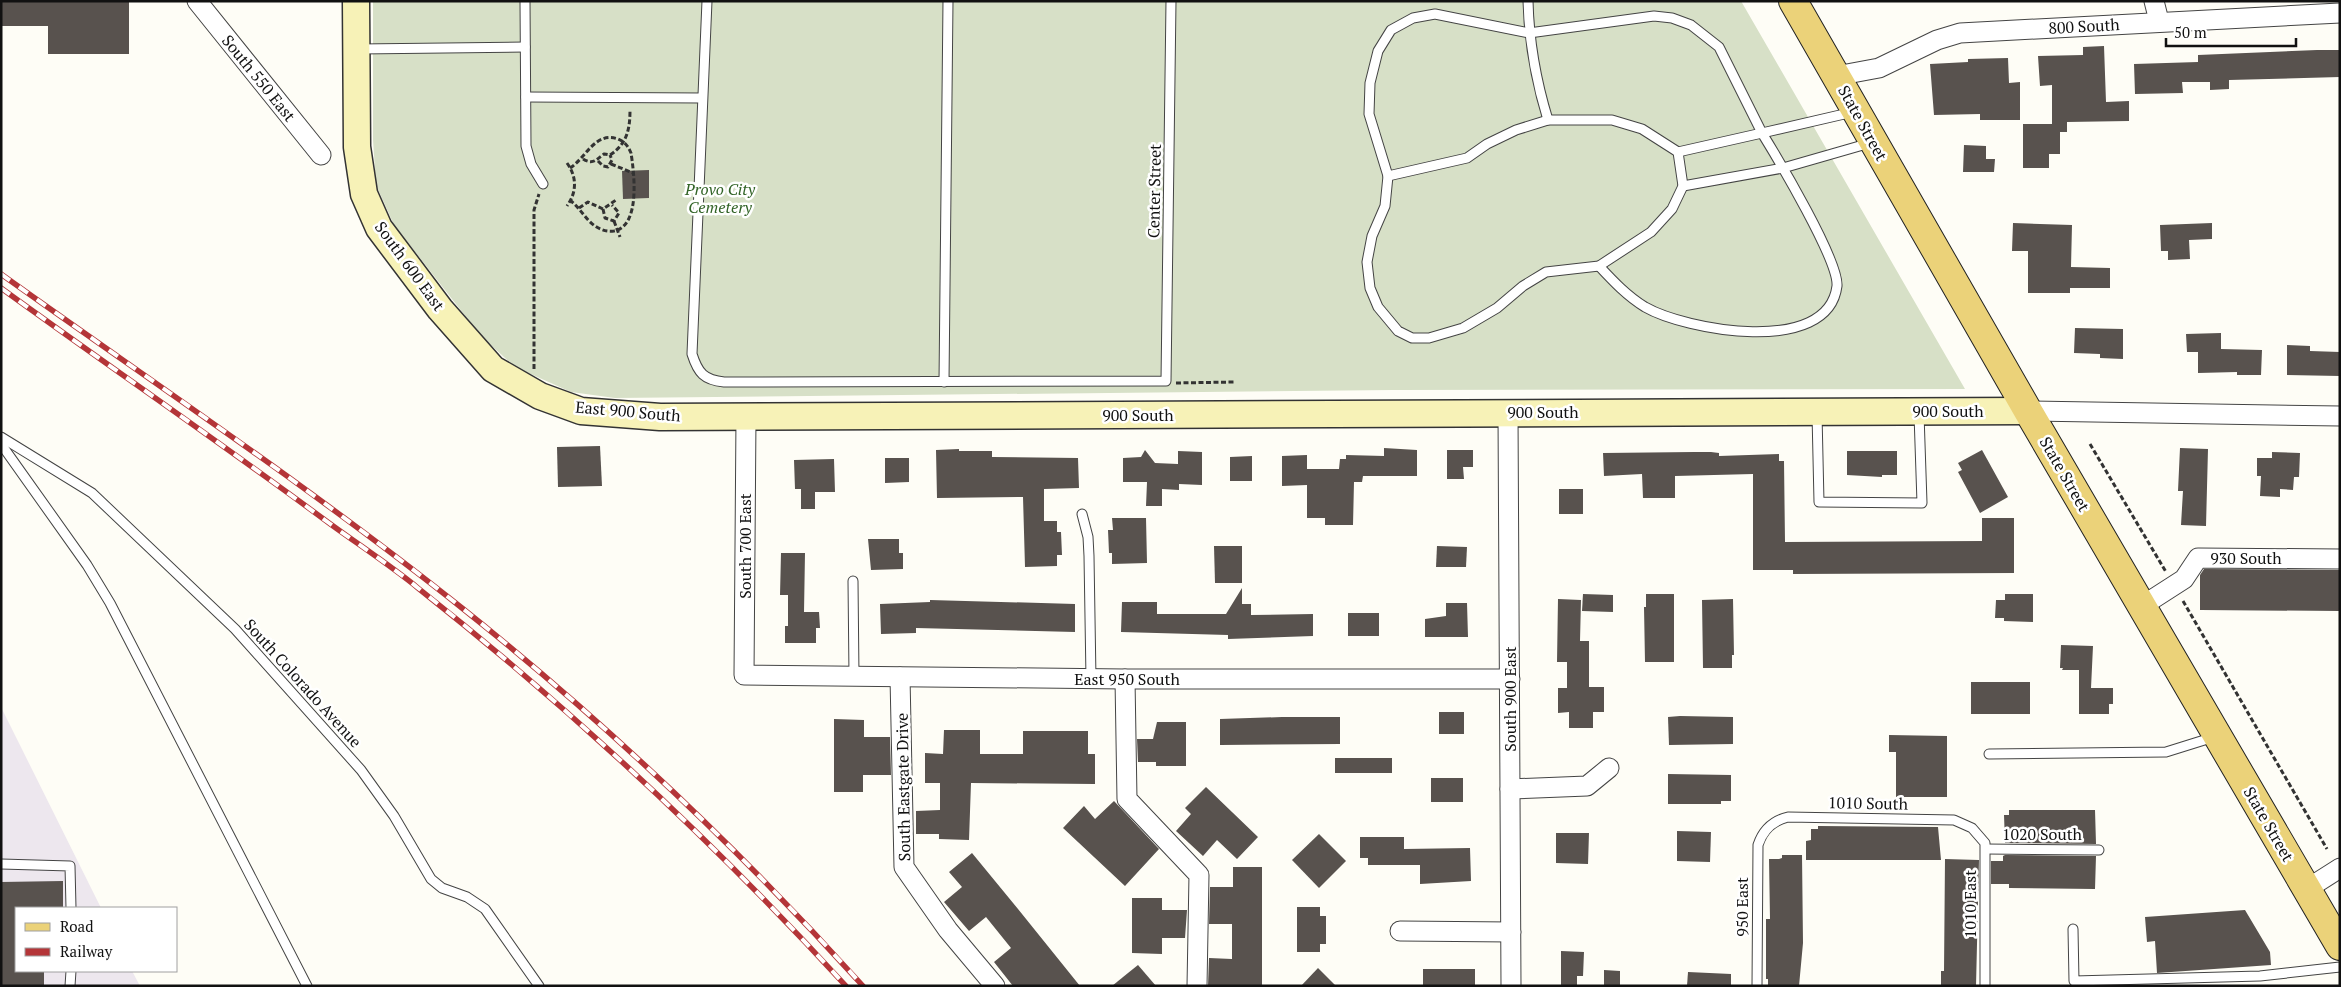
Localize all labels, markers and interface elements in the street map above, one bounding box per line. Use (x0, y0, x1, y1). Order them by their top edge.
street label: 800 South (2048, 13, 2121, 39)
scale bar (2166, 15, 2296, 47)
text: 50 m (2174, 22, 2207, 42)
street label: South 550 East (217, 30, 301, 126)
street label: State Street (1833, 81, 1893, 165)
street label: Center Street (1142, 144, 1166, 238)
park label: Provo City Cemetery (684, 178, 756, 218)
street label: South 600 East (370, 217, 450, 315)
street label: East 900 South (574, 395, 682, 427)
street label: 900 South (1912, 400, 1984, 422)
street label: 900 South (1507, 401, 1579, 423)
street label: 900 South (1102, 404, 1174, 426)
street label: State Street (2035, 432, 2095, 516)
street label: South 700 East (734, 493, 756, 599)
street label: 930 South (2210, 547, 2282, 569)
street label: South Colorado Avenue (239, 614, 367, 752)
street label: South 900 East (1499, 646, 1521, 752)
street label: East 950 South (1074, 668, 1180, 690)
street label: South Eastgate Drive (891, 713, 915, 861)
street label: State Street (2239, 782, 2299, 866)
street label: 1010 South (1828, 791, 1909, 815)
street label: 1020 South (2002, 823, 2083, 845)
street label: 1010 East (1959, 870, 1981, 938)
street label: 950 East (1731, 877, 1753, 937)
legend (15, 907, 178, 972)
text: Road (60, 916, 93, 936)
text: Railway (60, 941, 113, 961)

